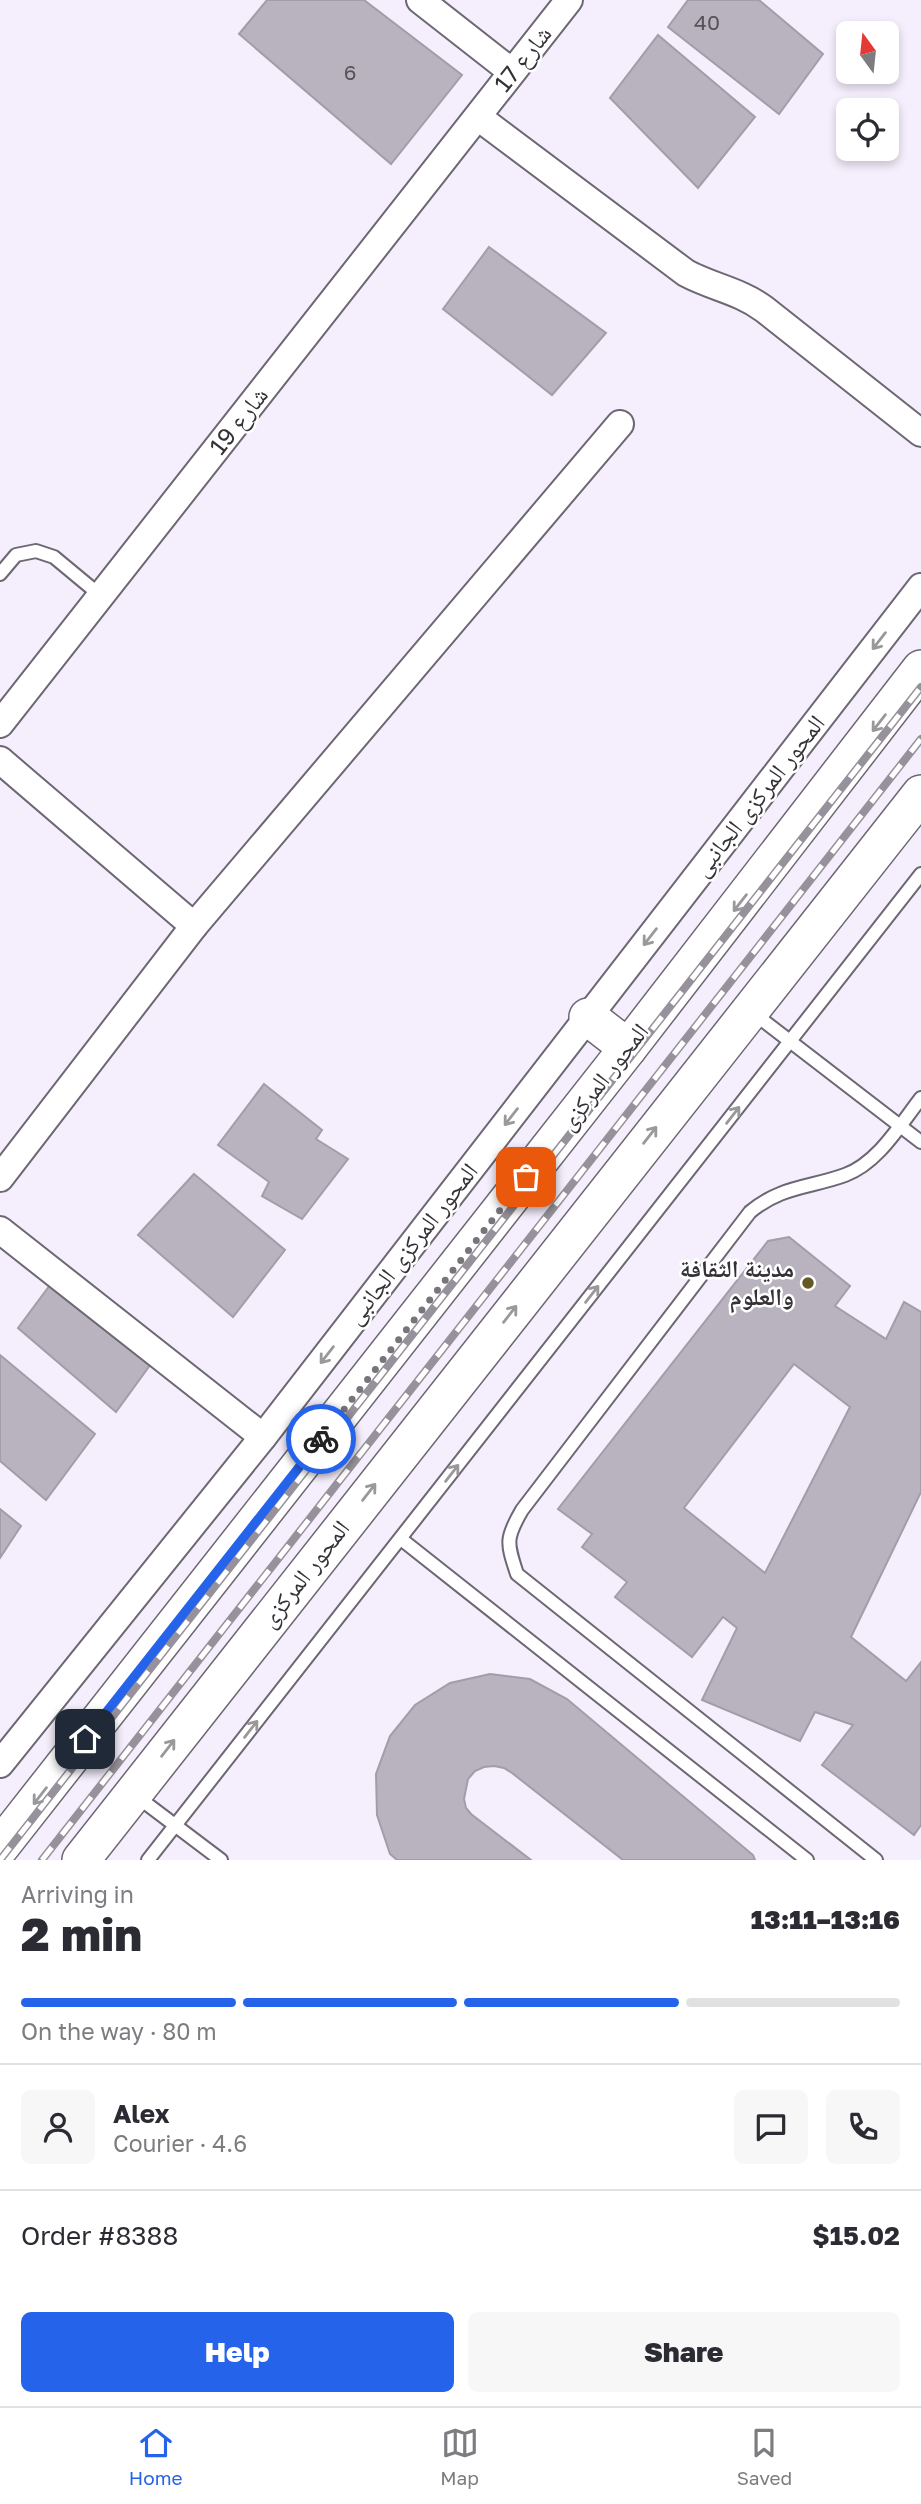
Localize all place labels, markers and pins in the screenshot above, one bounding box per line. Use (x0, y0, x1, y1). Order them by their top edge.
pin (496, 1147, 556, 1207)
place label: مدينة الثقافة والعلوم (680, 1253, 794, 1314)
marker: مدينة الثقافة والعلوم (800, 1275, 816, 1291)
pin (55, 1709, 115, 1769)

